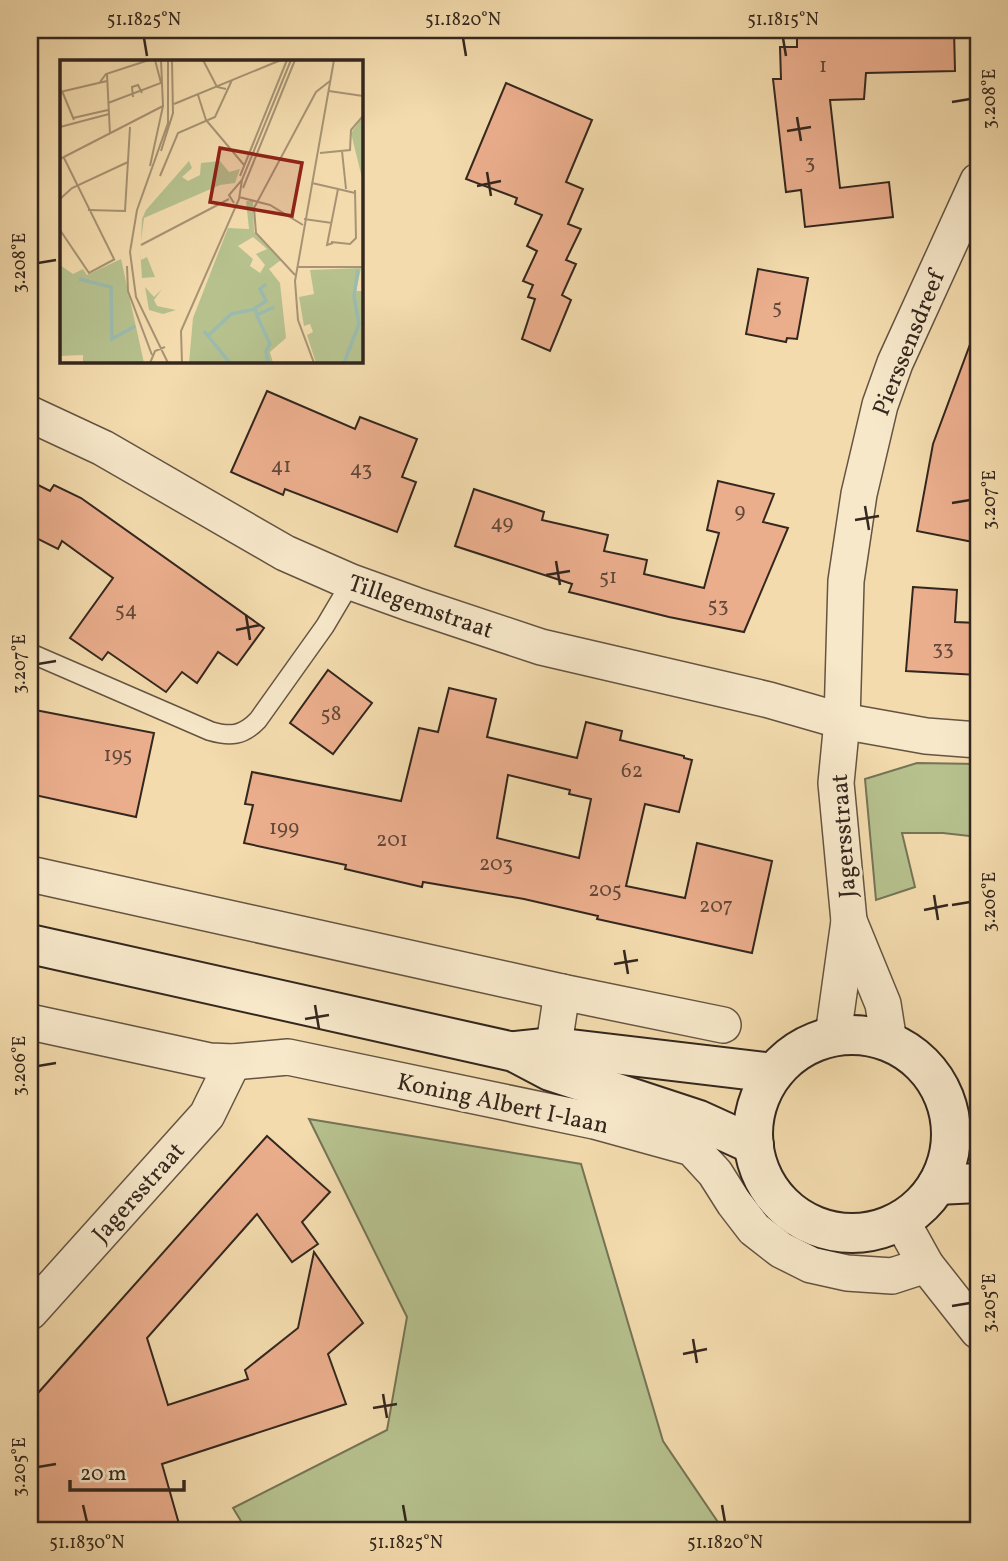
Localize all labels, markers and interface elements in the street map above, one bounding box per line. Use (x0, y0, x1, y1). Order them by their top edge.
text: 51.1825°N (107, 8, 181, 33)
text: 51.1820°N (425, 8, 501, 33)
text: 51.1815°N (747, 8, 819, 33)
house number: 1 (819, 52, 827, 81)
inset map (60, 60, 362, 362)
text: 3.208°E (978, 69, 1003, 129)
house number: 3 (805, 148, 815, 177)
text: 3.208°E (8, 233, 33, 293)
street label: Pierssensdreef (865, 264, 955, 421)
house number: 5 (772, 293, 782, 322)
house number: 41 (271, 452, 291, 481)
house number: 43 (350, 455, 372, 484)
text: 3.207°E (978, 470, 1003, 530)
house number: 9 (735, 497, 746, 526)
house number: 49 (491, 509, 514, 538)
house number: 51 (599, 563, 617, 592)
street label: Tillegemstraat (343, 567, 497, 649)
house number: 53 (708, 591, 728, 620)
house number: 54 (115, 596, 137, 625)
text: 3.207°E (8, 634, 33, 694)
house number: 33 (932, 634, 954, 663)
house number: 58 (321, 700, 341, 729)
house number: 195 (104, 741, 132, 770)
house number: 62 (621, 757, 643, 786)
street label: Jagersstraat (824, 773, 866, 899)
house number: 199 (269, 814, 299, 843)
house number: 201 (376, 826, 408, 855)
house number: 203 (479, 850, 513, 879)
text: 3.206°E (978, 871, 1003, 932)
house number: 205 (588, 876, 622, 905)
house number: 207 (699, 892, 733, 921)
text: 3.206°E (8, 1035, 33, 1096)
street label: Koning Albert I-laan (394, 1066, 611, 1144)
street label: Jagersstraat (85, 1136, 194, 1251)
text: 3.205°E (978, 1273, 1003, 1333)
text: 3.205°E (8, 1437, 33, 1497)
scale bar (70, 1449, 184, 1493)
text: 20 m (80, 1460, 126, 1489)
text: 51.1830°N (49, 1531, 125, 1556)
text: 51.1825°N (369, 1531, 443, 1556)
text: 51.1820°N (687, 1531, 763, 1556)

